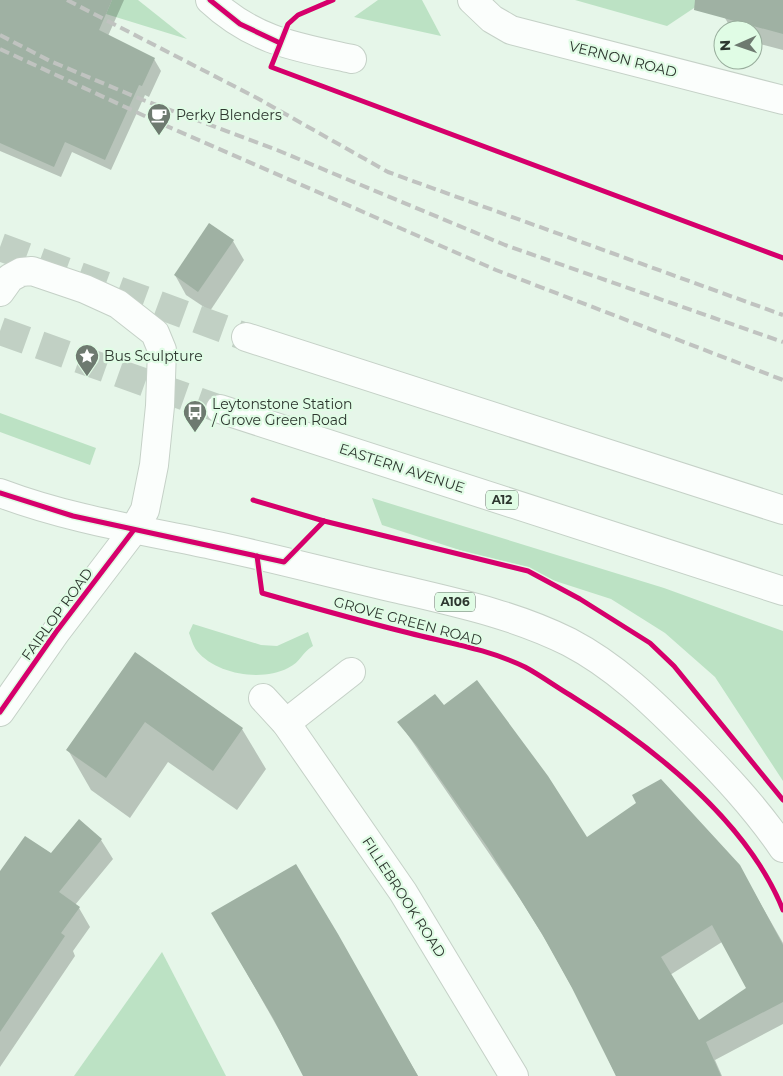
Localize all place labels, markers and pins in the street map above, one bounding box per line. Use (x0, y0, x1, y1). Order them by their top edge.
cafe icon: Perky Blenders (146, 102, 172, 136)
place label: Perky Blenders (176, 106, 282, 124)
place icon: Bus Sculpture (74, 343, 100, 377)
place label: Bus Sculpture (104, 347, 203, 365)
place label: Leytonstone Station / Grove Green Road (211, 395, 352, 429)
bus stop icon: Leytonstone Station / Grove Green Road (182, 399, 208, 433)

